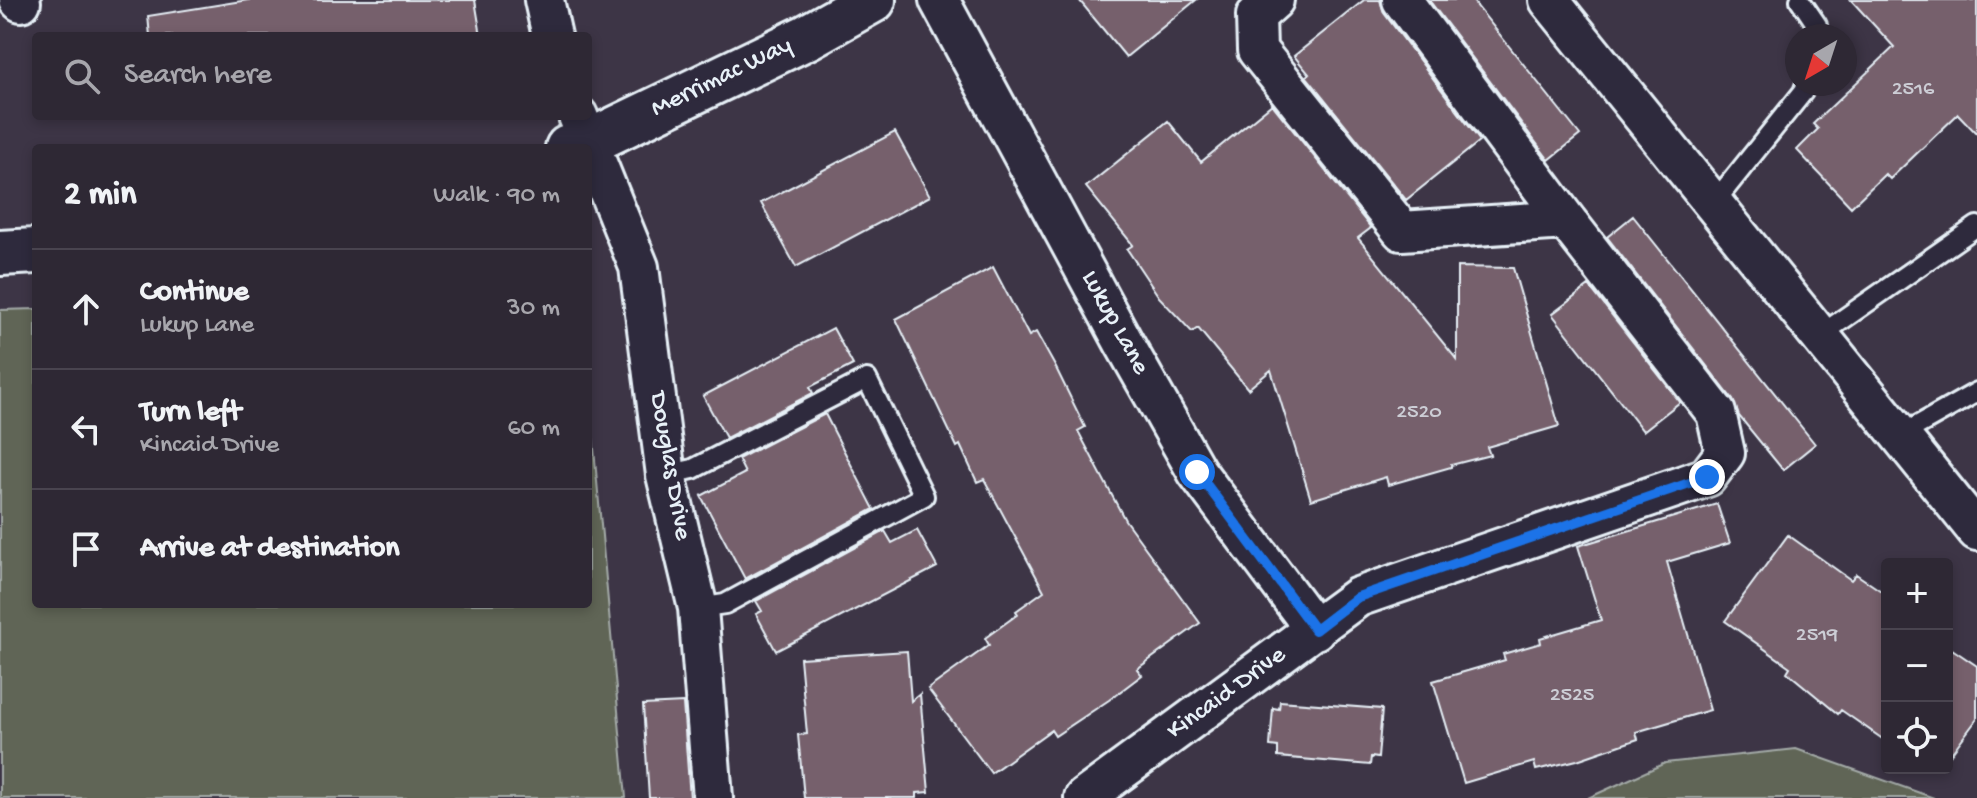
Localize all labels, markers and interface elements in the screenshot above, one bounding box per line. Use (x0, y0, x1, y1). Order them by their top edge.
north arrow (1785, 24, 1857, 96)
street label: Merrimac Way (647, 31, 798, 125)
search box (32, 32, 592, 120)
icon: search (60, 54, 104, 98)
text: Search here (124, 59, 272, 94)
house number: 2516 (1892, 77, 1935, 103)
text: 2 min (64, 176, 136, 216)
text: Walk · 90 m (433, 181, 560, 212)
street label: Lukup Lane (1073, 266, 1156, 381)
text: Continue (140, 276, 249, 311)
icon: ahead (64, 287, 108, 331)
text: 30 m (507, 294, 560, 325)
text: Lukup Lane (140, 311, 254, 342)
street label: Douglas Drive (640, 387, 697, 543)
text: Turn left (140, 396, 241, 431)
house number: 2520 (1396, 400, 1442, 426)
icon: left (64, 407, 108, 451)
text: 60 m (507, 414, 560, 445)
text: Kincaid Drive (140, 431, 279, 462)
route start (1179, 454, 1215, 490)
route end (1689, 459, 1725, 495)
icon: arrive (64, 527, 108, 571)
text: Arrive at destination (140, 532, 400, 567)
map controls (1881, 558, 1953, 774)
button: + (1881, 558, 1953, 630)
house number: 2519 (1796, 623, 1838, 649)
button: − (1881, 630, 1953, 702)
street label: Kincaid Drive (1162, 640, 1293, 747)
house number: 2525 (1550, 683, 1594, 709)
button: locate (1881, 702, 1953, 774)

